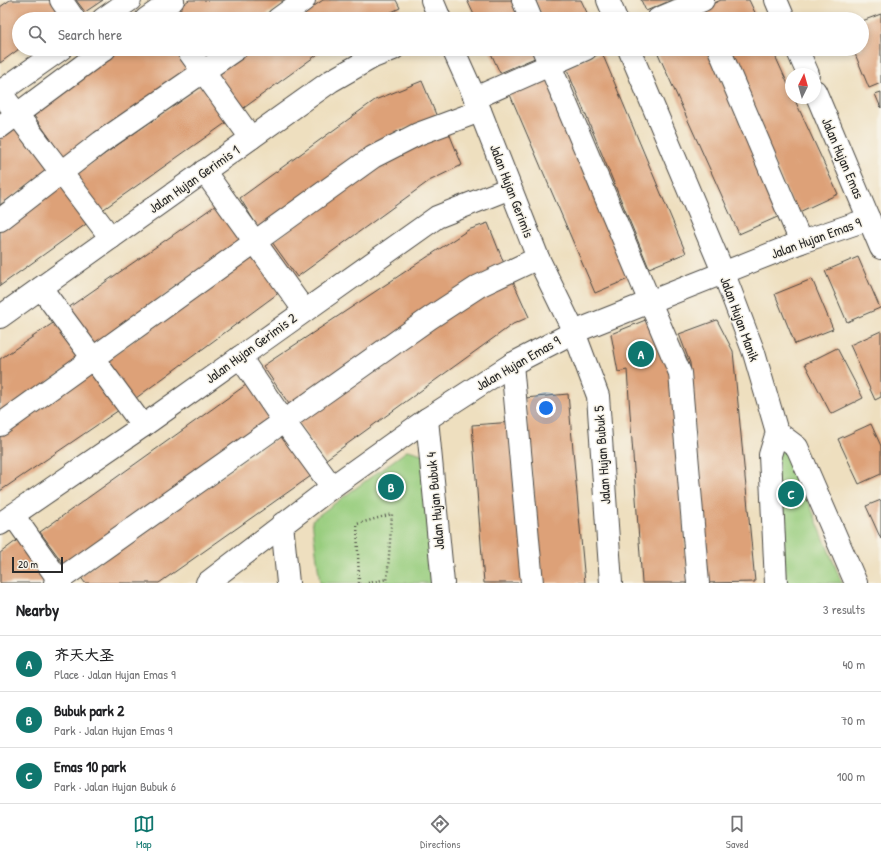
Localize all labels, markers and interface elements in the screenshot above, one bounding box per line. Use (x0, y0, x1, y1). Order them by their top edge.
search box (12, 12, 869, 56)
icon: search (26, 23, 48, 45)
text: Search here (58, 24, 122, 45)
north arrow (785, 68, 821, 104)
street label: Jalan Hujan Emas (817, 114, 869, 202)
street label: Jalan Hujan Gerimis 1 (144, 140, 244, 218)
street label: Jalan Hujan Gerimis (485, 141, 539, 241)
street label: Jalan Hujan Emas 9 (768, 212, 864, 264)
street label: Jalan Hujan Manik (715, 274, 765, 364)
street label: Jalan Hujan Gerimis 2 (201, 308, 301, 388)
street label: Jalan Hujan Emas 9 (472, 331, 564, 395)
pin: A (628, 339, 654, 369)
your location (536, 398, 556, 418)
street label: Jalan Hujan Bubuk 5 (589, 405, 615, 505)
street label: Jalan Hujan Bubuk 4 (421, 451, 449, 551)
pin: B (378, 472, 404, 502)
pin: C (778, 479, 804, 509)
scale bar (12, 555, 63, 574)
text: 20 m (18, 557, 38, 571)
text: Nearby (16, 598, 59, 621)
text: 3 results (823, 600, 865, 618)
text: 齐天大圣 (54, 644, 114, 665)
text: A (26, 655, 32, 673)
text: 40 m (842, 655, 865, 673)
text: Place · Jalan Hujan Emas 9 (54, 665, 176, 683)
text: Bubuk park 2 (54, 700, 124, 721)
text: B (26, 711, 32, 729)
text: 70 m (841, 711, 865, 729)
text: Park · Jalan Hujan Emas 9 (54, 721, 172, 739)
text: Emas 10 park (54, 756, 126, 777)
text: C (25, 767, 33, 785)
text: 100 m (837, 767, 865, 785)
text: Park · Jalan Hujan Bubuk 6 (54, 777, 176, 795)
tab: Map (133, 813, 155, 851)
tab: Directions (420, 813, 461, 851)
tab: Saved (726, 813, 748, 851)

